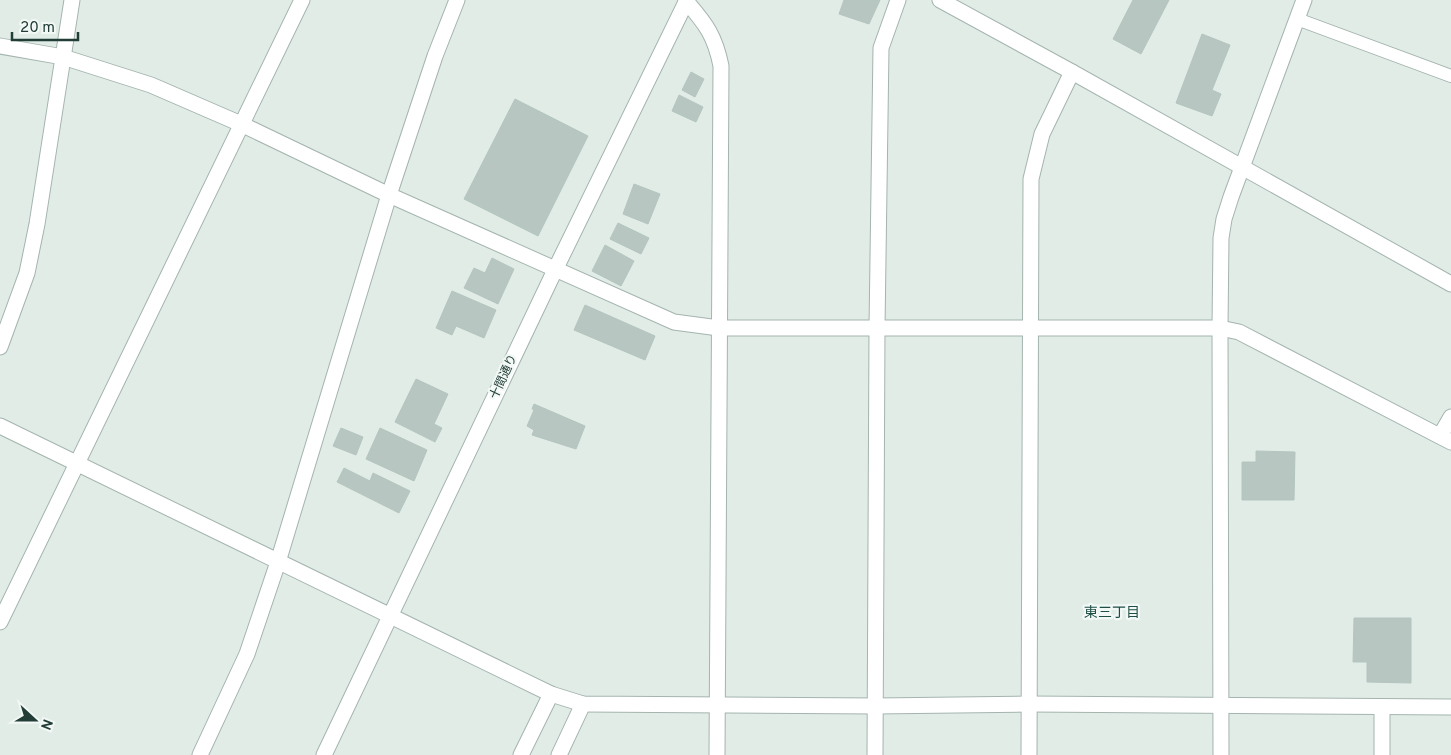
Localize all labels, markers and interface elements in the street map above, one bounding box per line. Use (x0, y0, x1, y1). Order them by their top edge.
scale bar (12, 10, 79, 42)
text: 20 m (20, 19, 55, 38)
street label: 十間通り (487, 352, 521, 402)
district label: 東三丁目 (1084, 605, 1140, 622)
north arrow (10, 695, 60, 745)
text: N (36, 716, 55, 732)

